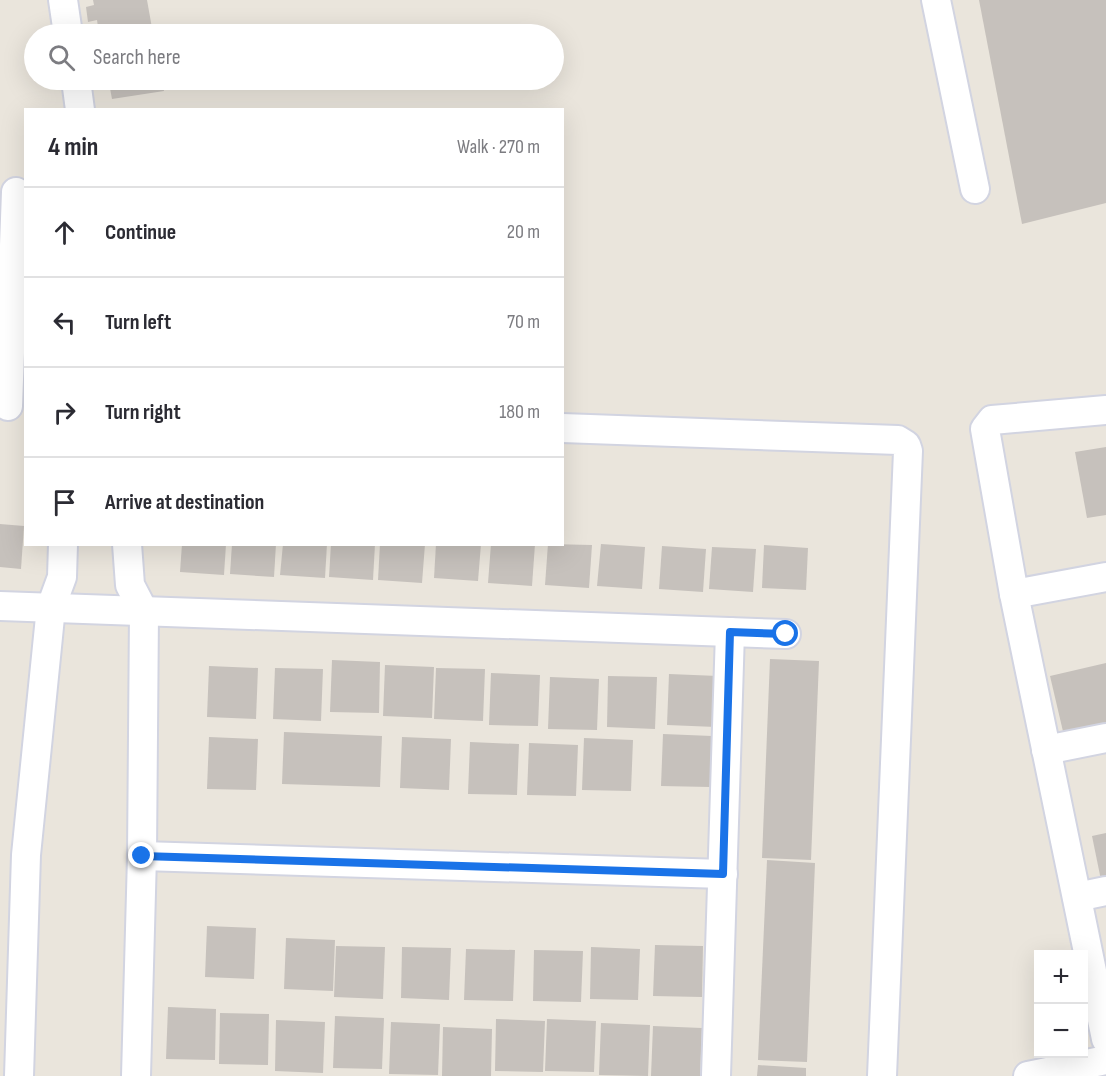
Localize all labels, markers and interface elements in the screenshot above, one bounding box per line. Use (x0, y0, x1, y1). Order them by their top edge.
search box (24, 24, 564, 90)
icon: search (45, 41, 78, 74)
text: Search here (93, 44, 180, 71)
text: 4 min (48, 132, 98, 163)
text: Walk · 270 m (457, 135, 540, 159)
icon: ahead (48, 216, 81, 249)
text: Continue (105, 219, 176, 246)
text: 20 m (507, 220, 540, 244)
icon: left (48, 306, 81, 339)
text: Turn left (105, 309, 171, 336)
text: 70 m (507, 310, 540, 334)
icon: right (48, 396, 81, 429)
text: Turn right (105, 399, 181, 426)
text: 180 m (499, 400, 540, 424)
icon: arrive (48, 486, 81, 519)
text: Arrive at destination (105, 489, 264, 516)
route start (772, 620, 798, 646)
route end (128, 842, 154, 868)
map controls (1034, 950, 1088, 1058)
button: + (1034, 950, 1088, 1004)
button: − (1034, 1004, 1088, 1058)

